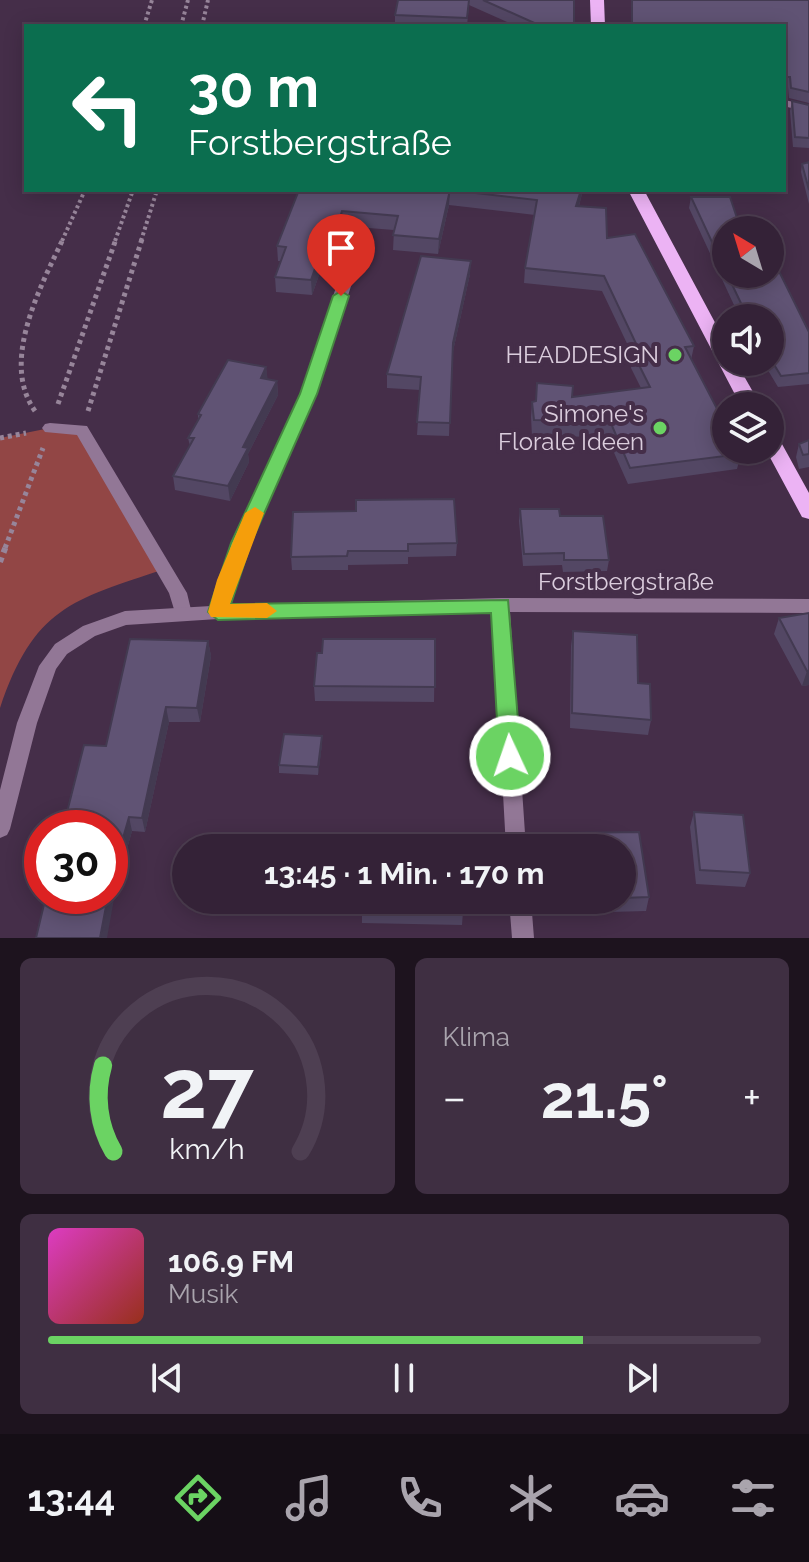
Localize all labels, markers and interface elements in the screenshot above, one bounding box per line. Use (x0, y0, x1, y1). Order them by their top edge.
text: 30 m (188, 54, 319, 120)
icon: left (56, 56, 160, 160)
text: Forstbergstraße (188, 121, 452, 163)
pin (307, 214, 375, 296)
north arrow (712, 216, 784, 288)
map controls (712, 216, 784, 464)
icon: arrive (319, 226, 363, 270)
button: sound (712, 304, 784, 376)
place label: HEADDESIGN (505, 340, 659, 369)
marker: HEADDESIGN (666, 346, 684, 364)
button: layers (712, 392, 784, 464)
place label: Simone's Florale Ideen (498, 399, 644, 456)
marker: Simone's Florale Ideen (651, 419, 669, 437)
street label: Forstbergstraße (538, 567, 714, 596)
position arrow (468, 714, 552, 798)
speed limit sign: 30 (24, 810, 128, 914)
text: 13:45 · 1 Min. · 170 m (264, 856, 544, 891)
text: Klima (443, 1022, 510, 1052)
text: 27 (160, 1040, 254, 1137)
text: 21.5° (541, 1062, 668, 1132)
text: − (443, 1072, 466, 1123)
text: + (743, 1072, 761, 1123)
text: km/h (170, 1132, 245, 1166)
text: 106.9 FM (168, 1244, 294, 1279)
text: Musik (168, 1279, 238, 1309)
icon: previous (145, 1356, 189, 1400)
icon: pause (382, 1356, 426, 1400)
icon: next (620, 1356, 664, 1400)
icon: directions (170, 1470, 226, 1526)
icon: music (281, 1470, 337, 1526)
icon: phone (392, 1470, 448, 1526)
icon: climate (503, 1470, 559, 1526)
icon: car (614, 1470, 670, 1526)
icon: filters (725, 1470, 781, 1526)
text: 13:44 (28, 1477, 115, 1519)

